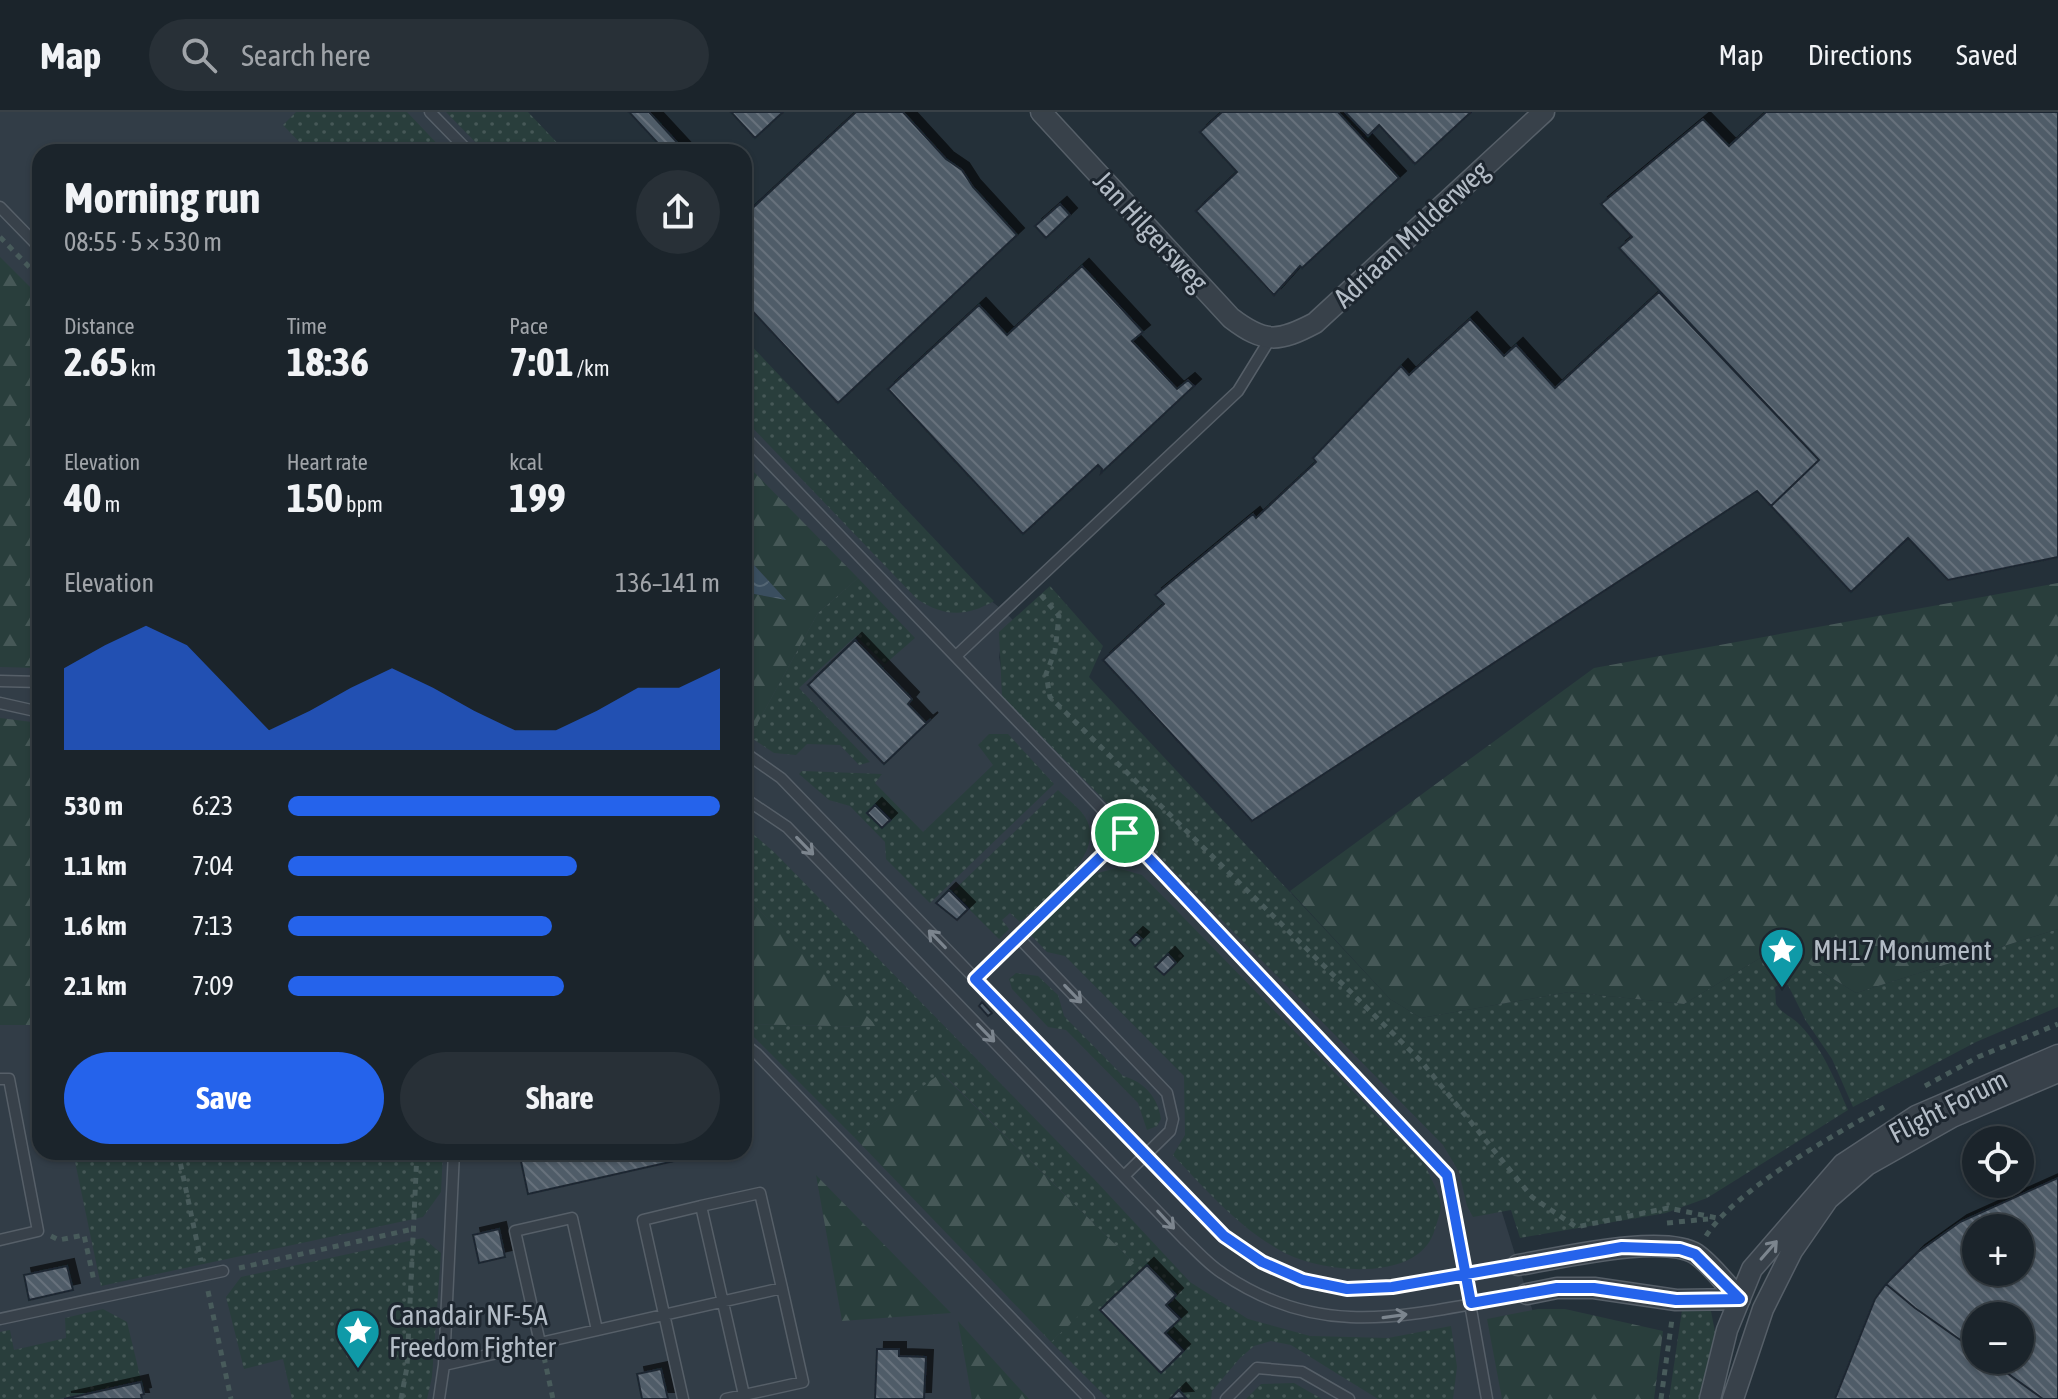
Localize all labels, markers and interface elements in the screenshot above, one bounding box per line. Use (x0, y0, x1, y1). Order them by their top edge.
search box (149, 19, 709, 91)
icon: search (177, 33, 221, 77)
text: Map (40, 34, 101, 77)
text: Search here (241, 38, 371, 72)
text: Map (1719, 39, 1764, 71)
text: Directions (1808, 39, 1912, 71)
text: Saved (1956, 39, 2018, 71)
street label: Adriaan Mulderweg (1327, 154, 1495, 314)
street label: Jan Hilgersweg (1087, 164, 1215, 298)
button: share (636, 170, 720, 254)
text: Morning run (64, 172, 260, 222)
text: 08:55 · 5 × 530 m (64, 227, 222, 257)
text: Distance (64, 313, 135, 339)
text: Time (287, 313, 327, 339)
text: Pace (509, 313, 548, 339)
text: 2.65 (64, 339, 128, 384)
text: 18:36 (287, 339, 369, 384)
text: 7:01 (509, 339, 574, 384)
text: km (128, 355, 156, 381)
text: /km (574, 355, 610, 381)
text: Elevation (64, 449, 140, 475)
text: Heart rate (287, 449, 368, 475)
text: kcal (509, 449, 543, 475)
text: 40 (64, 475, 102, 520)
text: 150 (287, 475, 343, 520)
text: 199 (509, 475, 566, 520)
text: m (102, 491, 120, 517)
text: bpm (343, 491, 383, 517)
text: Elevation (64, 568, 154, 598)
text: 136–141 m (615, 568, 720, 598)
text: 530 m (64, 791, 123, 821)
text: 6:23 (192, 791, 233, 821)
pin (1091, 799, 1159, 867)
icon: arrive (1103, 811, 1147, 855)
one-way arrow (795, 836, 814, 855)
text: 1.1 km (64, 851, 127, 881)
text: 7:04 (192, 851, 234, 881)
text: 1.6 km (64, 911, 127, 941)
text: 7:13 (192, 911, 233, 941)
place icon: MH17 Monument (1758, 926, 1806, 989)
one-way arrow (927, 929, 946, 949)
place label: MH17 Monument (1813, 934, 1992, 966)
text: 2.1 km (64, 971, 127, 1001)
text: 7:09 (192, 971, 234, 1001)
one-way arrow (1063, 984, 1082, 1004)
one-way arrow (976, 1023, 995, 1042)
button: Save (64, 1052, 384, 1144)
button: Share (400, 1052, 720, 1144)
street label: Flight Forum (1883, 1063, 2013, 1149)
map controls (1962, 1126, 2034, 1374)
button: locate (1962, 1126, 2034, 1198)
one-way arrow (1157, 1210, 1176, 1230)
button: + (1962, 1214, 2034, 1286)
one-way arrow (1760, 1241, 1778, 1261)
place label: Canadair NF-5A Freedom Fighter (389, 1299, 556, 1363)
button: − (1962, 1302, 2034, 1374)
place icon: Canadair NF-5A Freedom Fighter (334, 1307, 382, 1370)
one-way arrow (1382, 1308, 1408, 1323)

